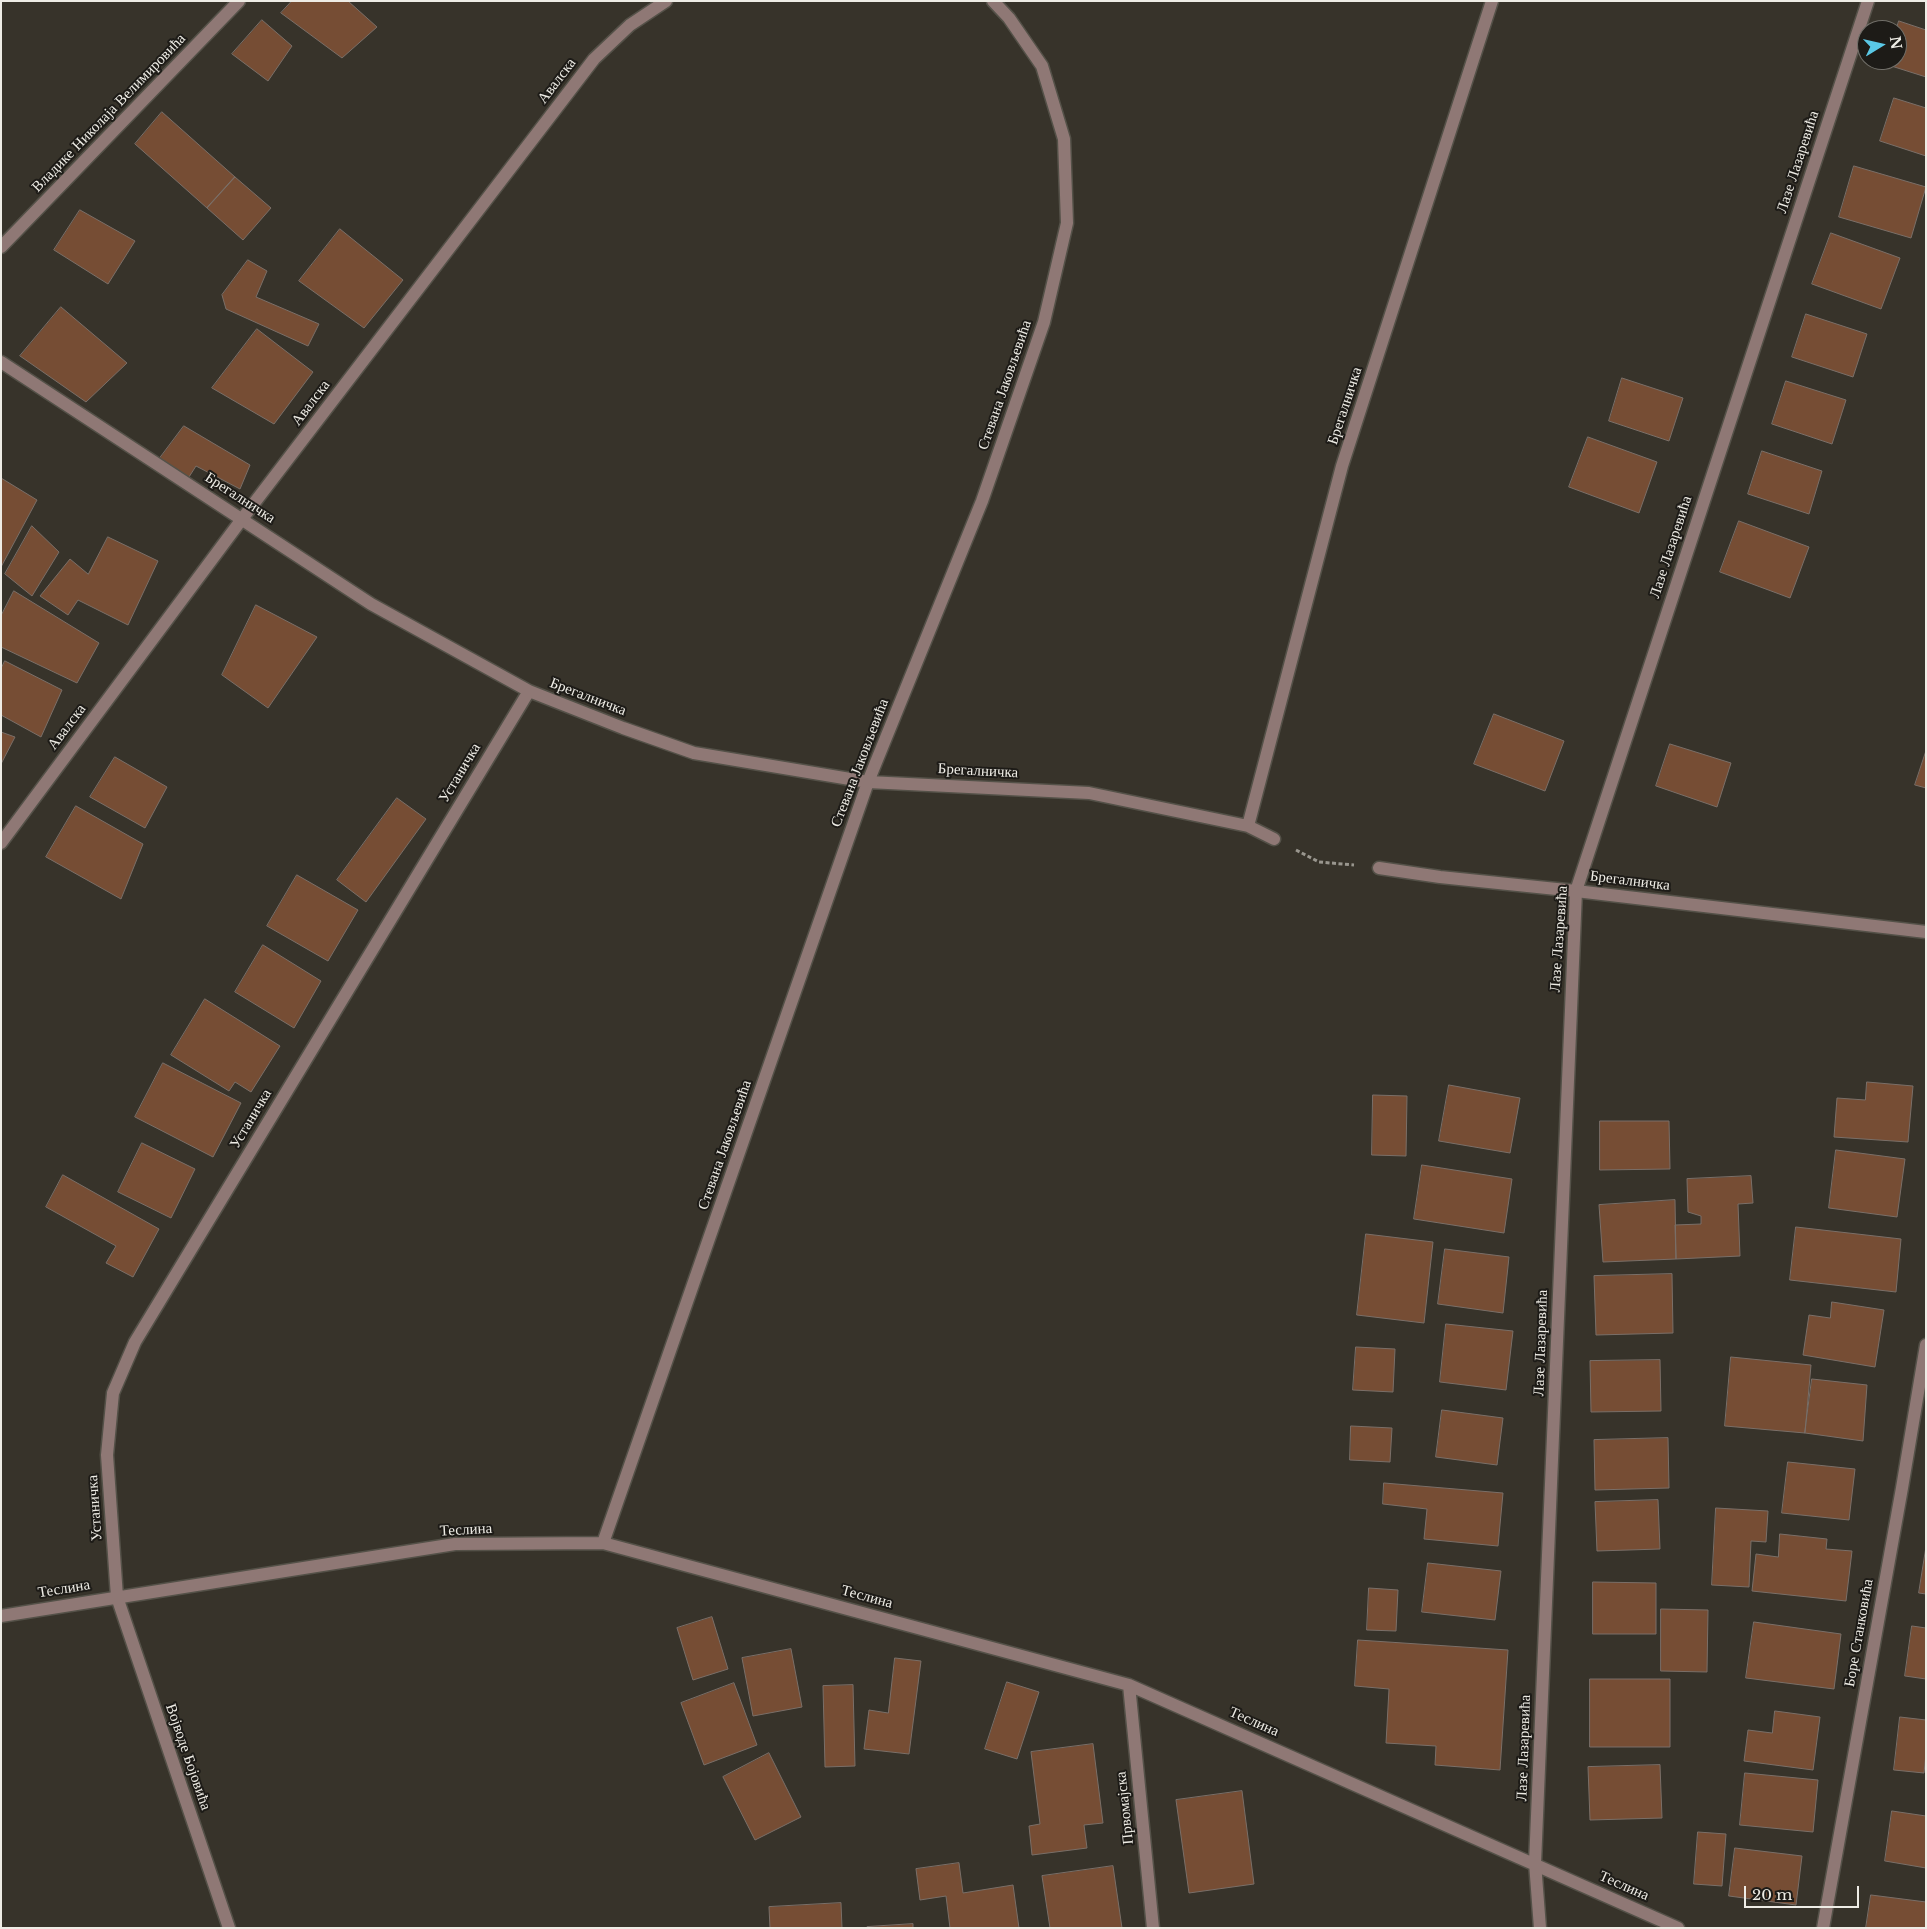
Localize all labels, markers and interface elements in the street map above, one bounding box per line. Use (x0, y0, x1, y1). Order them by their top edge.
north arrow (1857, 20, 1907, 70)
street label: Владике Николаја Велимировића (28, 30, 190, 196)
text: N (1886, 35, 1906, 51)
street label: Авалска (534, 55, 580, 107)
street label: Лазе Лазаревића (1773, 109, 1823, 215)
street label: Стевана Јаковљевића (974, 318, 1036, 452)
street label: Брегалничка (1324, 365, 1366, 447)
street label: Авалска (288, 377, 334, 429)
street label: Брегалничка (201, 469, 279, 527)
street label: Лазе Лазаревића (1646, 494, 1696, 600)
street label: Брегалничка (547, 674, 629, 720)
street label: Стевана Јаковљевића (827, 696, 893, 830)
street label: Авалска (44, 701, 90, 753)
street label: Устаничка (435, 740, 485, 806)
street label: Брегалничка (937, 760, 1019, 782)
street label: Брегалничка (1589, 867, 1671, 895)
street label: Лазе Лазаревића (1546, 885, 1572, 993)
street label: Стевана Јаковљевића (694, 1078, 756, 1212)
street label: Устаничка (226, 1086, 276, 1152)
street label: Лазе Лазаревића (1530, 1289, 1552, 1397)
street label: Устаничка (84, 1474, 106, 1542)
street label: Теслина (439, 1520, 493, 1540)
street label: Теслина (37, 1576, 91, 1602)
street label: Боре Станковића (1841, 1578, 1877, 1688)
street label: Теслина (839, 1582, 895, 1612)
street label: Лазе Лазаревића (1513, 1694, 1535, 1802)
street label: Војводе Бојовића (161, 1701, 215, 1813)
street label: Теслина (1226, 1703, 1282, 1741)
street label: Првомајска (1112, 1771, 1138, 1845)
street label: Теслина (1596, 1867, 1652, 1905)
scale bar (1747, 1876, 1862, 1908)
text: 20 m (1752, 1885, 1792, 1904)

